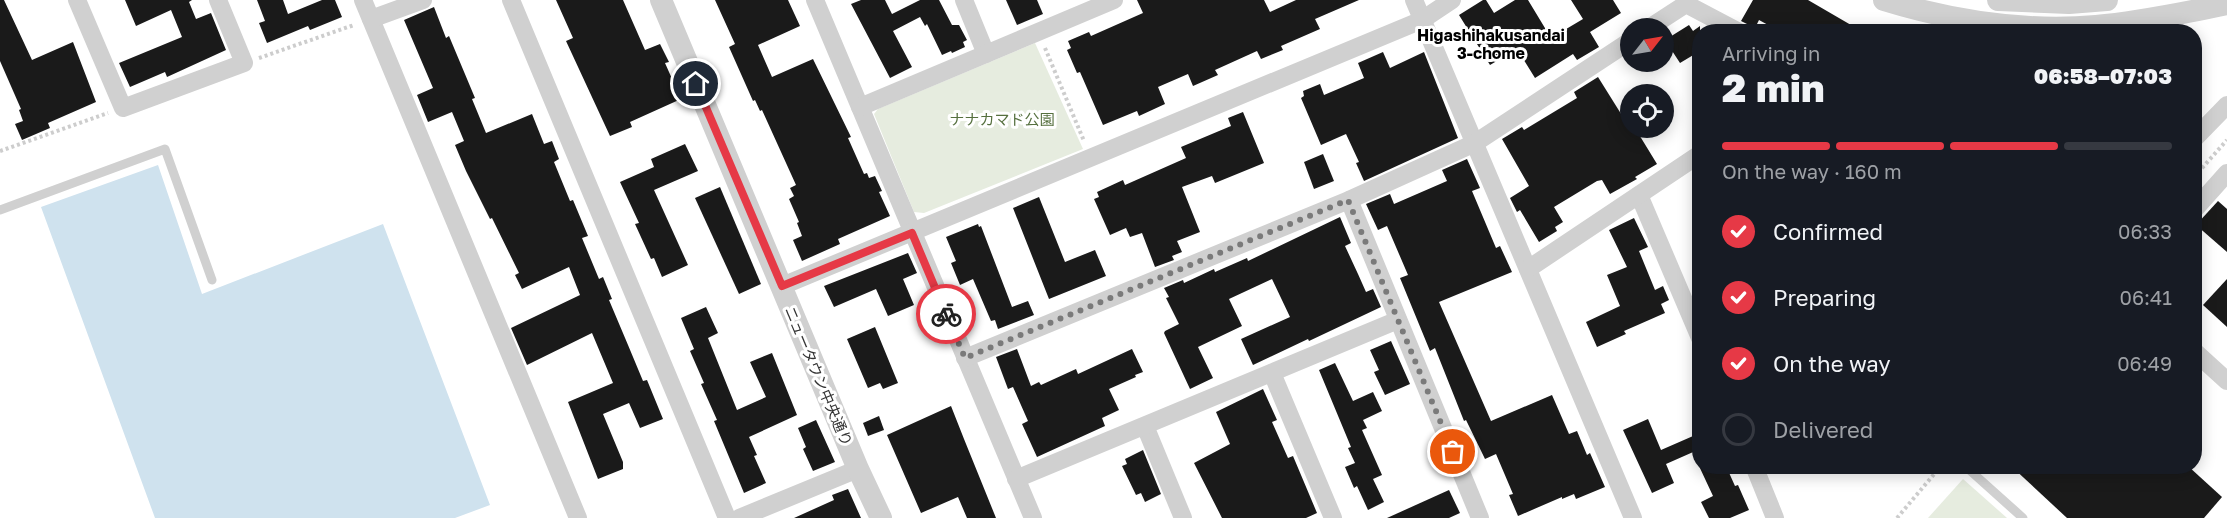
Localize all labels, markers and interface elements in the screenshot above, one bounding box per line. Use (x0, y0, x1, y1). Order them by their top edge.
north arrow (1620, 18, 1674, 72)
map controls (1620, 18, 1674, 138)
district label: Higashihakusandai 3-chome (1417, 25, 1565, 63)
text: Arriving in (1722, 41, 1820, 65)
pin (670, 58, 721, 109)
text: 06:58–07:03 (2034, 62, 2172, 89)
text: 2 min (1722, 64, 1825, 111)
icon: home (679, 67, 712, 100)
button: locate (1620, 84, 1674, 138)
park label: ナナカマド公園 (949, 110, 1055, 128)
text: On the way · 160 m (1722, 159, 1902, 183)
icon: check (1722, 215, 1755, 248)
text: Confirmed (1773, 218, 1883, 245)
text: 06:33 (2118, 219, 2172, 243)
icon: check (1722, 281, 1755, 314)
courier (916, 284, 976, 344)
text: Preparing (1773, 284, 1876, 311)
text: 06:41 (2120, 285, 2172, 309)
icon: bike (930, 298, 963, 331)
street label: ニュータウン中央通り (781, 303, 857, 449)
icon: check (1722, 347, 1755, 380)
text: On the way (1773, 350, 1891, 377)
text: 06:49 (2117, 351, 2172, 375)
text: Delivered (1773, 416, 1873, 443)
pin (1427, 426, 1478, 477)
icon: bag (1436, 435, 1469, 468)

